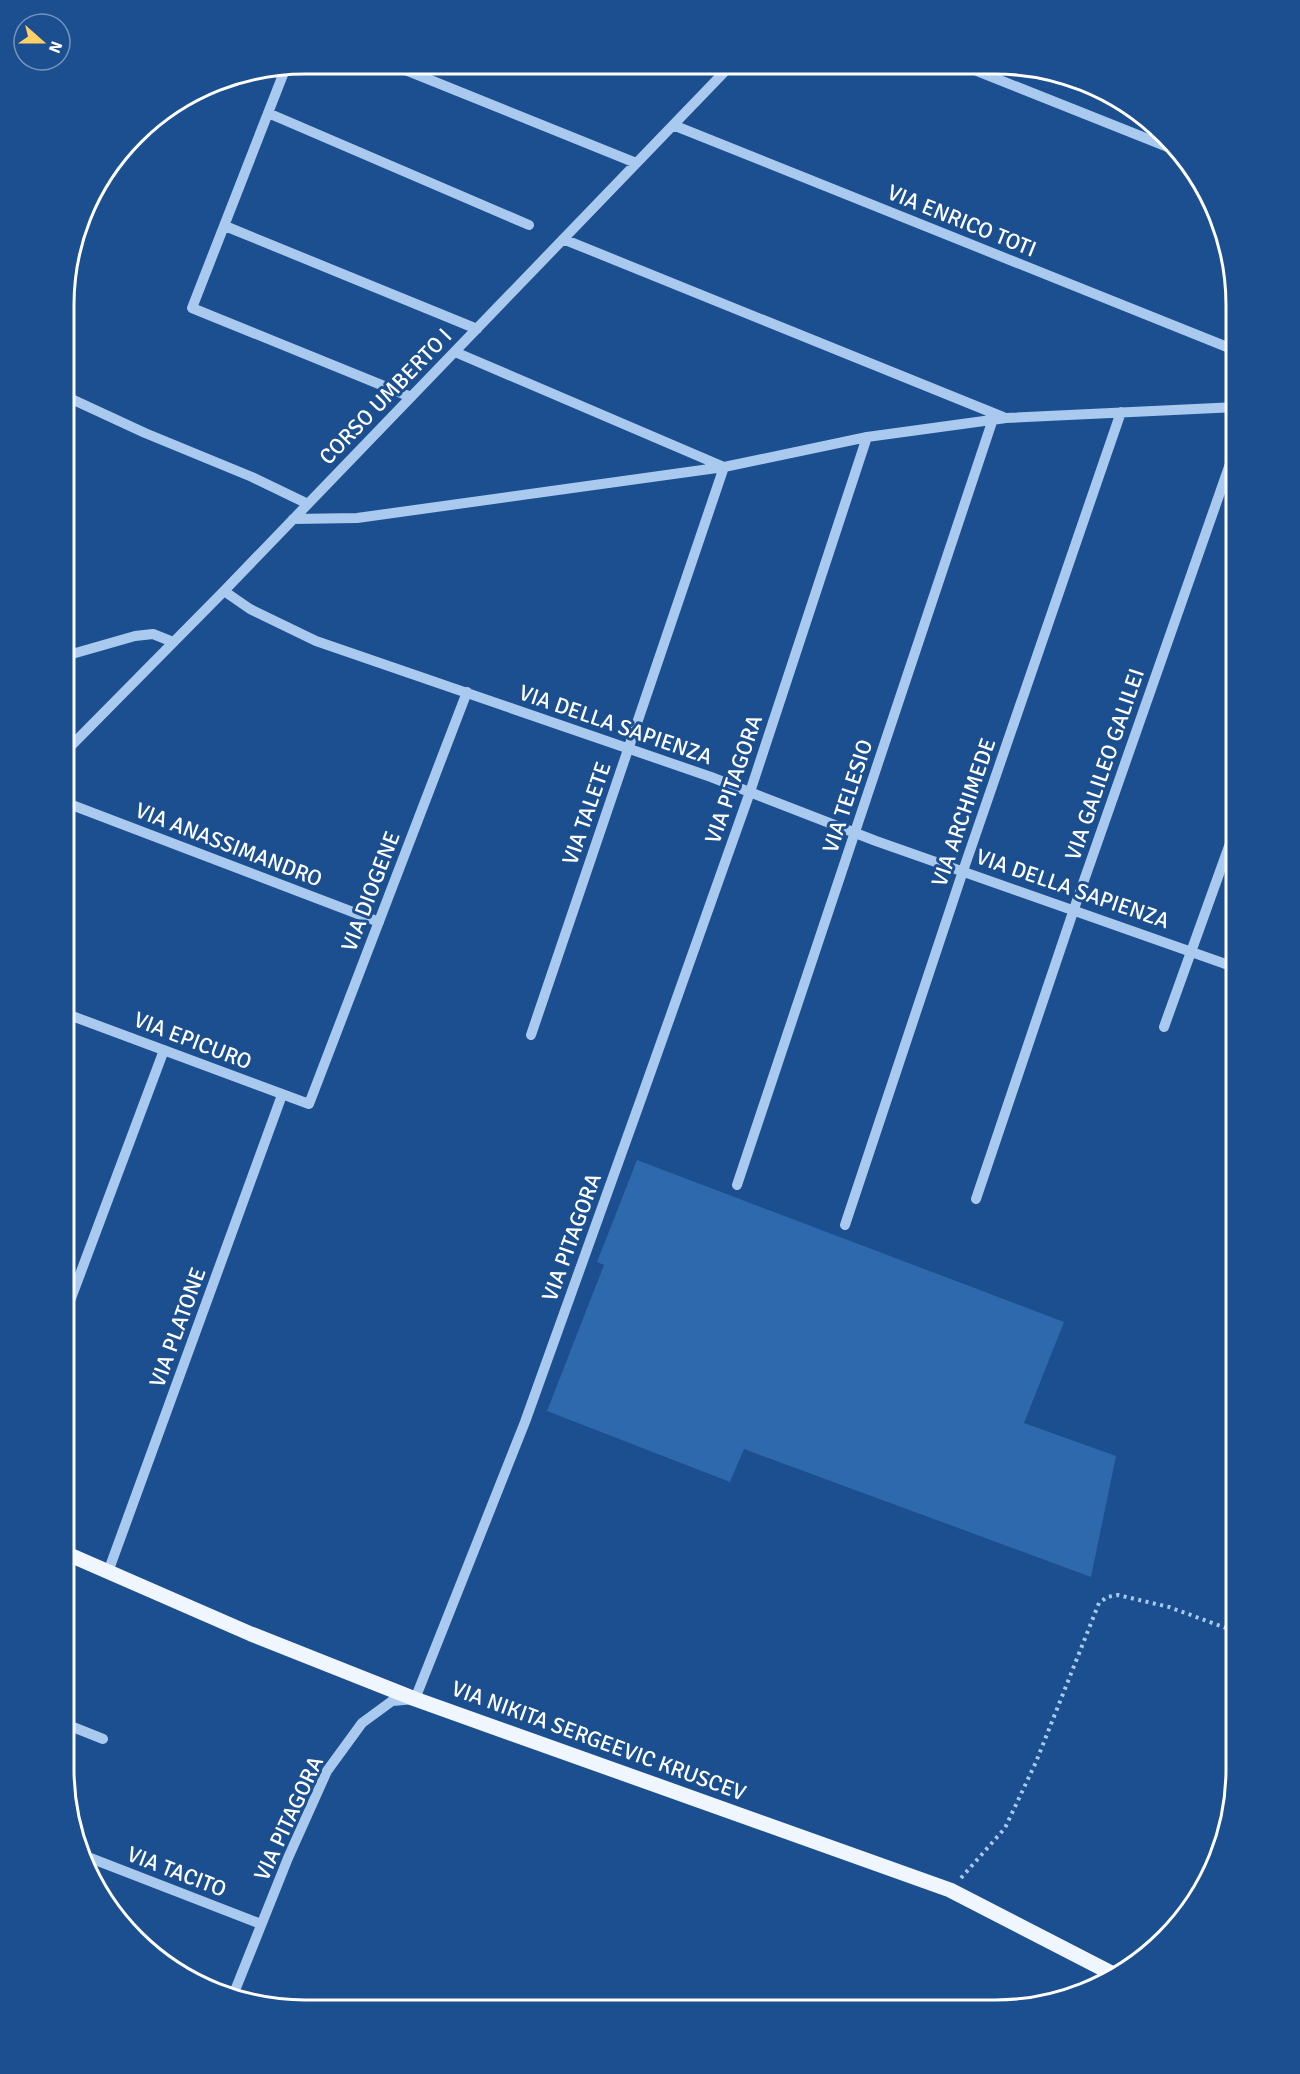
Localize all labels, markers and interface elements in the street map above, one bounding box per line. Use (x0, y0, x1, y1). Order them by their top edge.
north arrow (12, 12, 72, 72)
text: N (44, 38, 66, 56)
street label: VIA ENRICO TOTI (883, 178, 1040, 263)
street label: CORSO UMBERTO I (313, 322, 457, 470)
street label: VIA GALILEO GALILEI (1059, 665, 1150, 864)
street label: VIA DELLA SAPIENZA (516, 679, 717, 770)
street label: VIA PITAGORA (699, 711, 768, 847)
street label: VIA ARCHIMEDE (925, 734, 1002, 890)
street label: VIA TELESIO (816, 736, 878, 856)
street label: VIA TALETE (556, 758, 617, 868)
street label: VIA ANASSIMANDRO (132, 796, 326, 893)
street label: VIA DIOGENE (335, 827, 406, 955)
street label: VIA DELLA SAPIENZA (973, 843, 1174, 934)
street label: VIA EPICURO (130, 1006, 256, 1075)
street label: VIA PITAGORA (536, 1169, 607, 1305)
street label: VIA PLATONE (143, 1264, 212, 1391)
street label: VIA NIKITA SERGEEVIC KRUSCEV (448, 1675, 750, 1806)
street label: VIA PITAGORA (248, 1751, 329, 1885)
street label: VIA TACITO (123, 1840, 230, 1903)

